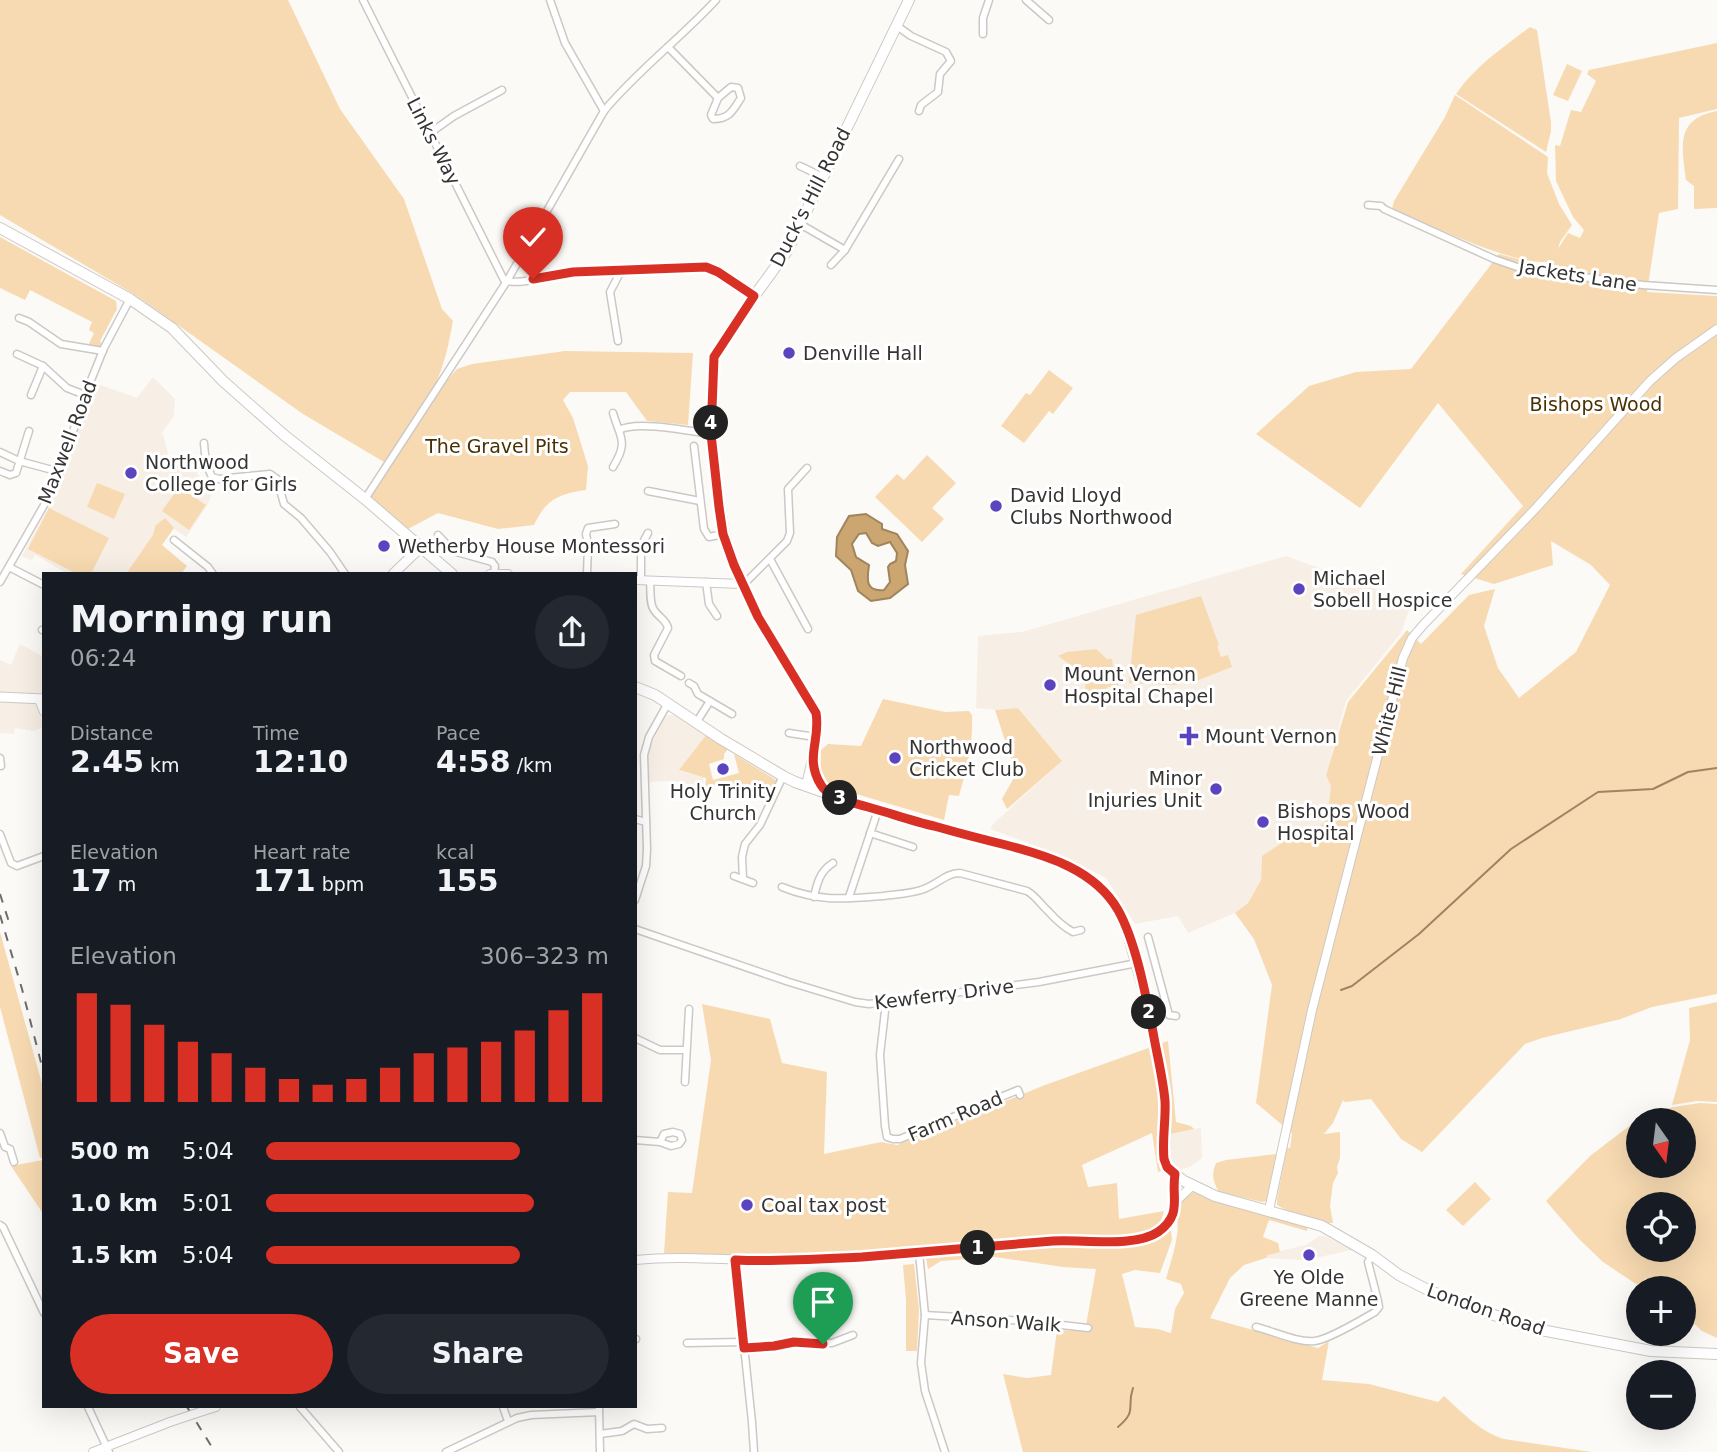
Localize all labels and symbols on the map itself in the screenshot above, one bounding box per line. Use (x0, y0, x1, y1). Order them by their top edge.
street label: Links Way (403, 94, 465, 188)
street label: Duck's Hill Road (765, 124, 855, 270)
pin (503, 207, 563, 279)
street label: Jackets Lane (1516, 255, 1639, 295)
place label: Denville Hall (803, 342, 923, 364)
marker: Denville Hall (781, 345, 797, 361)
street label: Maxwell Road (33, 377, 101, 507)
park label: Bishops Wood (1530, 393, 1662, 415)
pin: 4 (694, 406, 728, 440)
park label: The Gravel Pits (424, 435, 569, 457)
place label: Northwood College for Girls (145, 451, 297, 495)
marker: Northwood College for Girls (123, 465, 139, 481)
place label: David Lloyd Clubs Northwood (1010, 484, 1173, 528)
marker: David Lloyd Clubs Northwood (988, 498, 1004, 514)
place label: Wetherby House Montessori (398, 535, 665, 557)
marker: Wetherby House Montessori (376, 538, 392, 554)
place label: Michael Sobell Hospice (1313, 567, 1452, 611)
marker: Michael Sobell Hospice (1291, 581, 1307, 597)
place label: Mount Vernon Hospital Chapel (1064, 663, 1214, 707)
street label: White Hill (1367, 664, 1411, 758)
marker: Mount Vernon Hospital Chapel (1042, 677, 1058, 693)
place label: Mount Vernon (1205, 725, 1337, 747)
marker: Mount Vernon (1179, 726, 1199, 746)
place label: Northwood Cricket Club (909, 736, 1024, 780)
marker: Northwood Cricket Club (887, 750, 903, 766)
marker: Holy Trinity Church (715, 761, 731, 777)
place label: Minor Injuries Unit (1088, 767, 1202, 811)
place label: Holy Trinity Church (670, 780, 776, 824)
pin: 3 (822, 780, 858, 816)
marker: Minor Injuries Unit (1208, 781, 1224, 797)
place label: Bishops Wood Hospital (1277, 800, 1410, 844)
marker: Bishops Wood Hospital (1255, 814, 1271, 830)
street label: Kewferry Drive (873, 975, 1015, 1013)
pin: 2 (1132, 995, 1166, 1030)
street label: Farm Road (904, 1086, 1006, 1146)
north arrow (1626, 1108, 1696, 1178)
place label: Coal tax post (761, 1194, 886, 1216)
marker: Coal tax post (739, 1197, 755, 1213)
pin: 1 (960, 1230, 996, 1266)
marker: Ye Olde Greene Manne (1301, 1247, 1317, 1263)
place label: Ye Olde Greene Manne (1239, 1266, 1379, 1310)
pin (793, 1272, 853, 1344)
street label: London Road (1424, 1279, 1548, 1339)
street label: Anson Walk (950, 1306, 1062, 1336)

